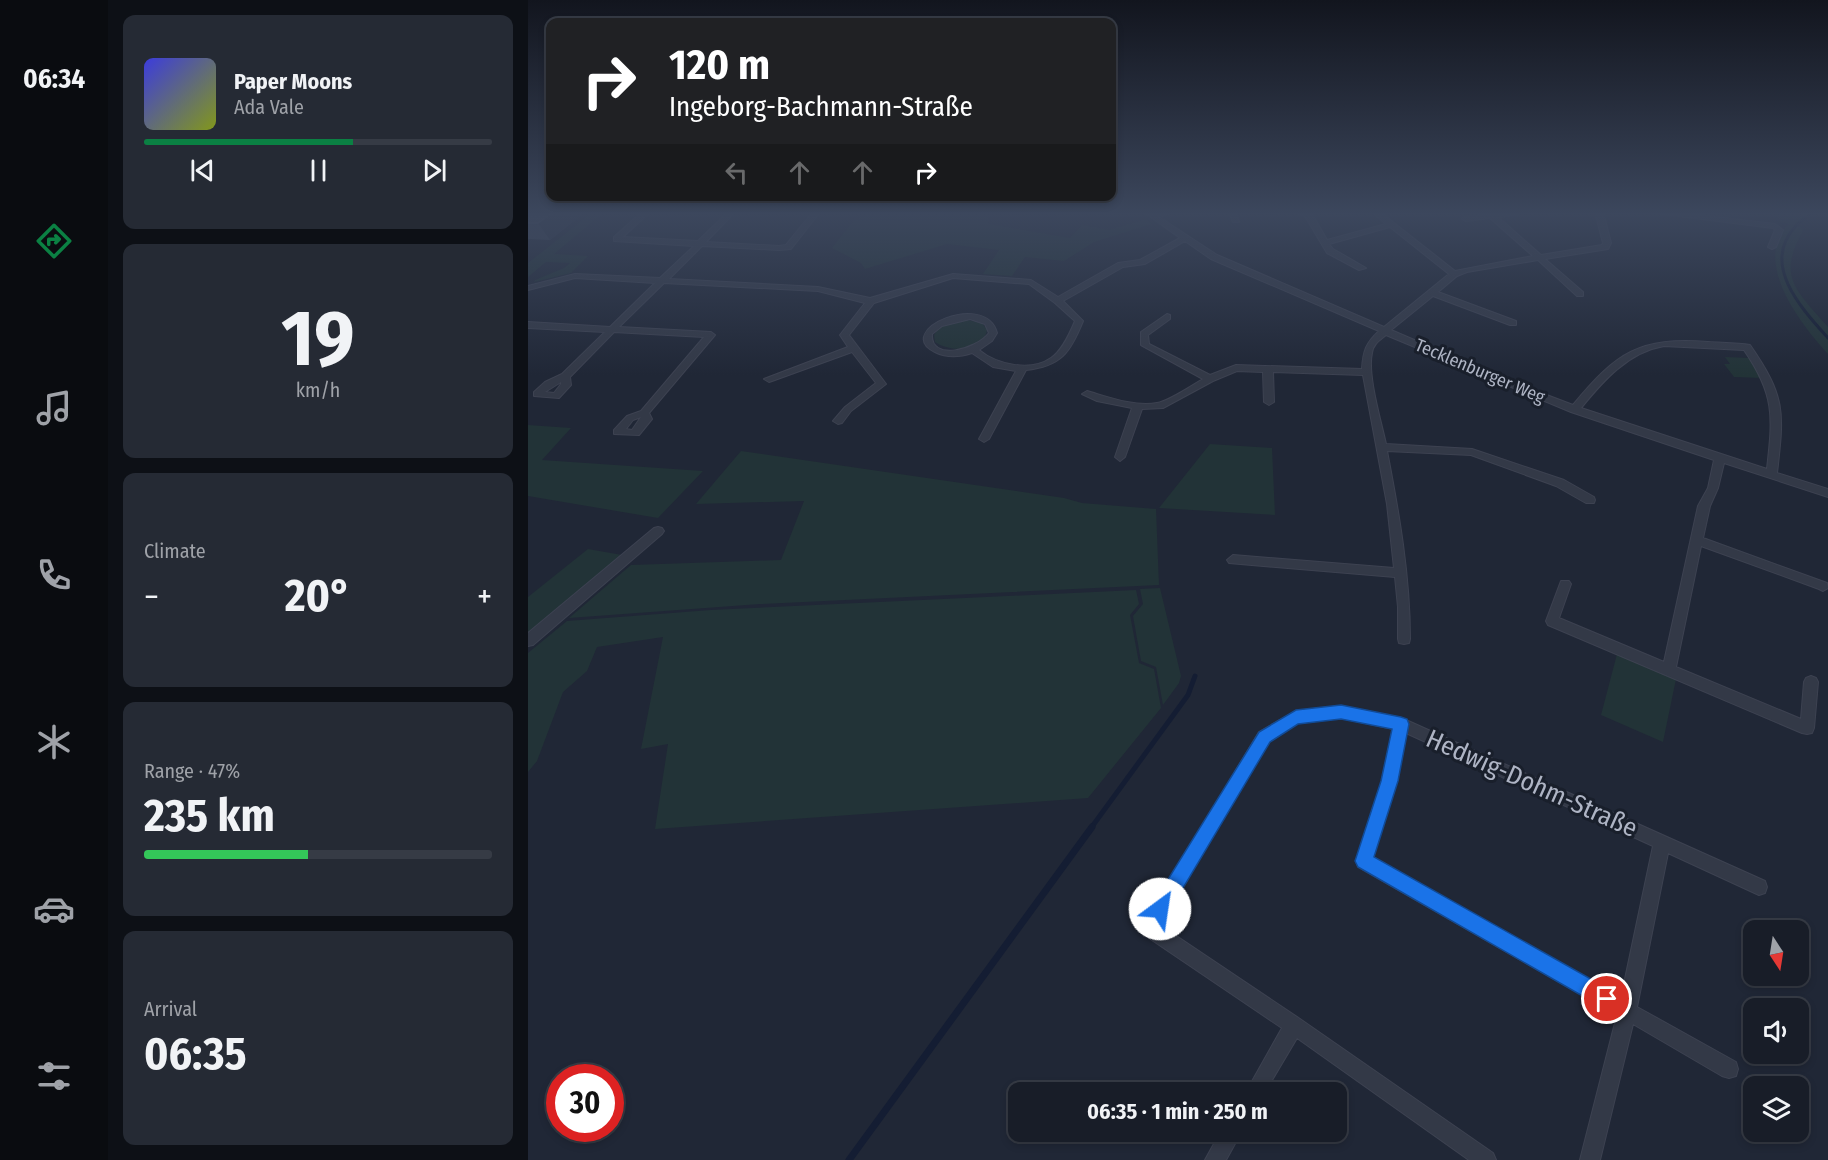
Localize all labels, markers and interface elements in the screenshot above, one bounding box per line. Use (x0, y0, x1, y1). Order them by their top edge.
text: 120 m (669, 40, 770, 90)
icon: right (570, 42, 648, 120)
text: 06:34 (23, 63, 85, 95)
text: Paper Moons (234, 68, 352, 95)
text: Ingeborg-Bachmann-Straße (669, 91, 973, 123)
text: Ada Vale (234, 95, 304, 119)
icon: previous (186, 154, 219, 187)
icon: pause (302, 154, 335, 187)
icon: next (418, 154, 451, 187)
icon: left (720, 156, 753, 189)
icon: ahead (783, 156, 816, 189)
icon: ahead (846, 156, 879, 189)
icon: right (909, 156, 942, 189)
icon: directions (33, 220, 75, 262)
text: 19 (281, 292, 355, 386)
street label: Tecklenburger Weg (1412, 334, 1549, 408)
text: km/h (296, 378, 340, 402)
icon: music (33, 387, 75, 429)
text: Climate (144, 539, 206, 563)
icon: phone (33, 554, 75, 596)
text: 20° (285, 569, 351, 623)
text: − (144, 577, 159, 617)
text: + (477, 577, 492, 617)
icon: climate (33, 721, 75, 763)
street label: Hedwig-Dohm-Straße (1421, 723, 1642, 844)
text: Range · 47% (144, 759, 240, 783)
text: 235 km (144, 789, 275, 843)
position arrow (1128, 877, 1192, 941)
icon: car (33, 888, 75, 930)
north arrow (1743, 920, 1809, 986)
map controls (1743, 920, 1809, 1142)
pin (1581, 973, 1632, 1024)
icon: arrive (1590, 982, 1623, 1015)
text: Arrival (144, 997, 197, 1021)
button: sound (1743, 998, 1809, 1064)
text: 06:35 (144, 1027, 247, 1081)
icon: filters (33, 1055, 75, 1097)
speed limit sign: 30 (546, 1064, 624, 1142)
button: layers (1743, 1076, 1809, 1142)
text: 06:35 · 1 min · 250 m (1087, 1098, 1268, 1125)

